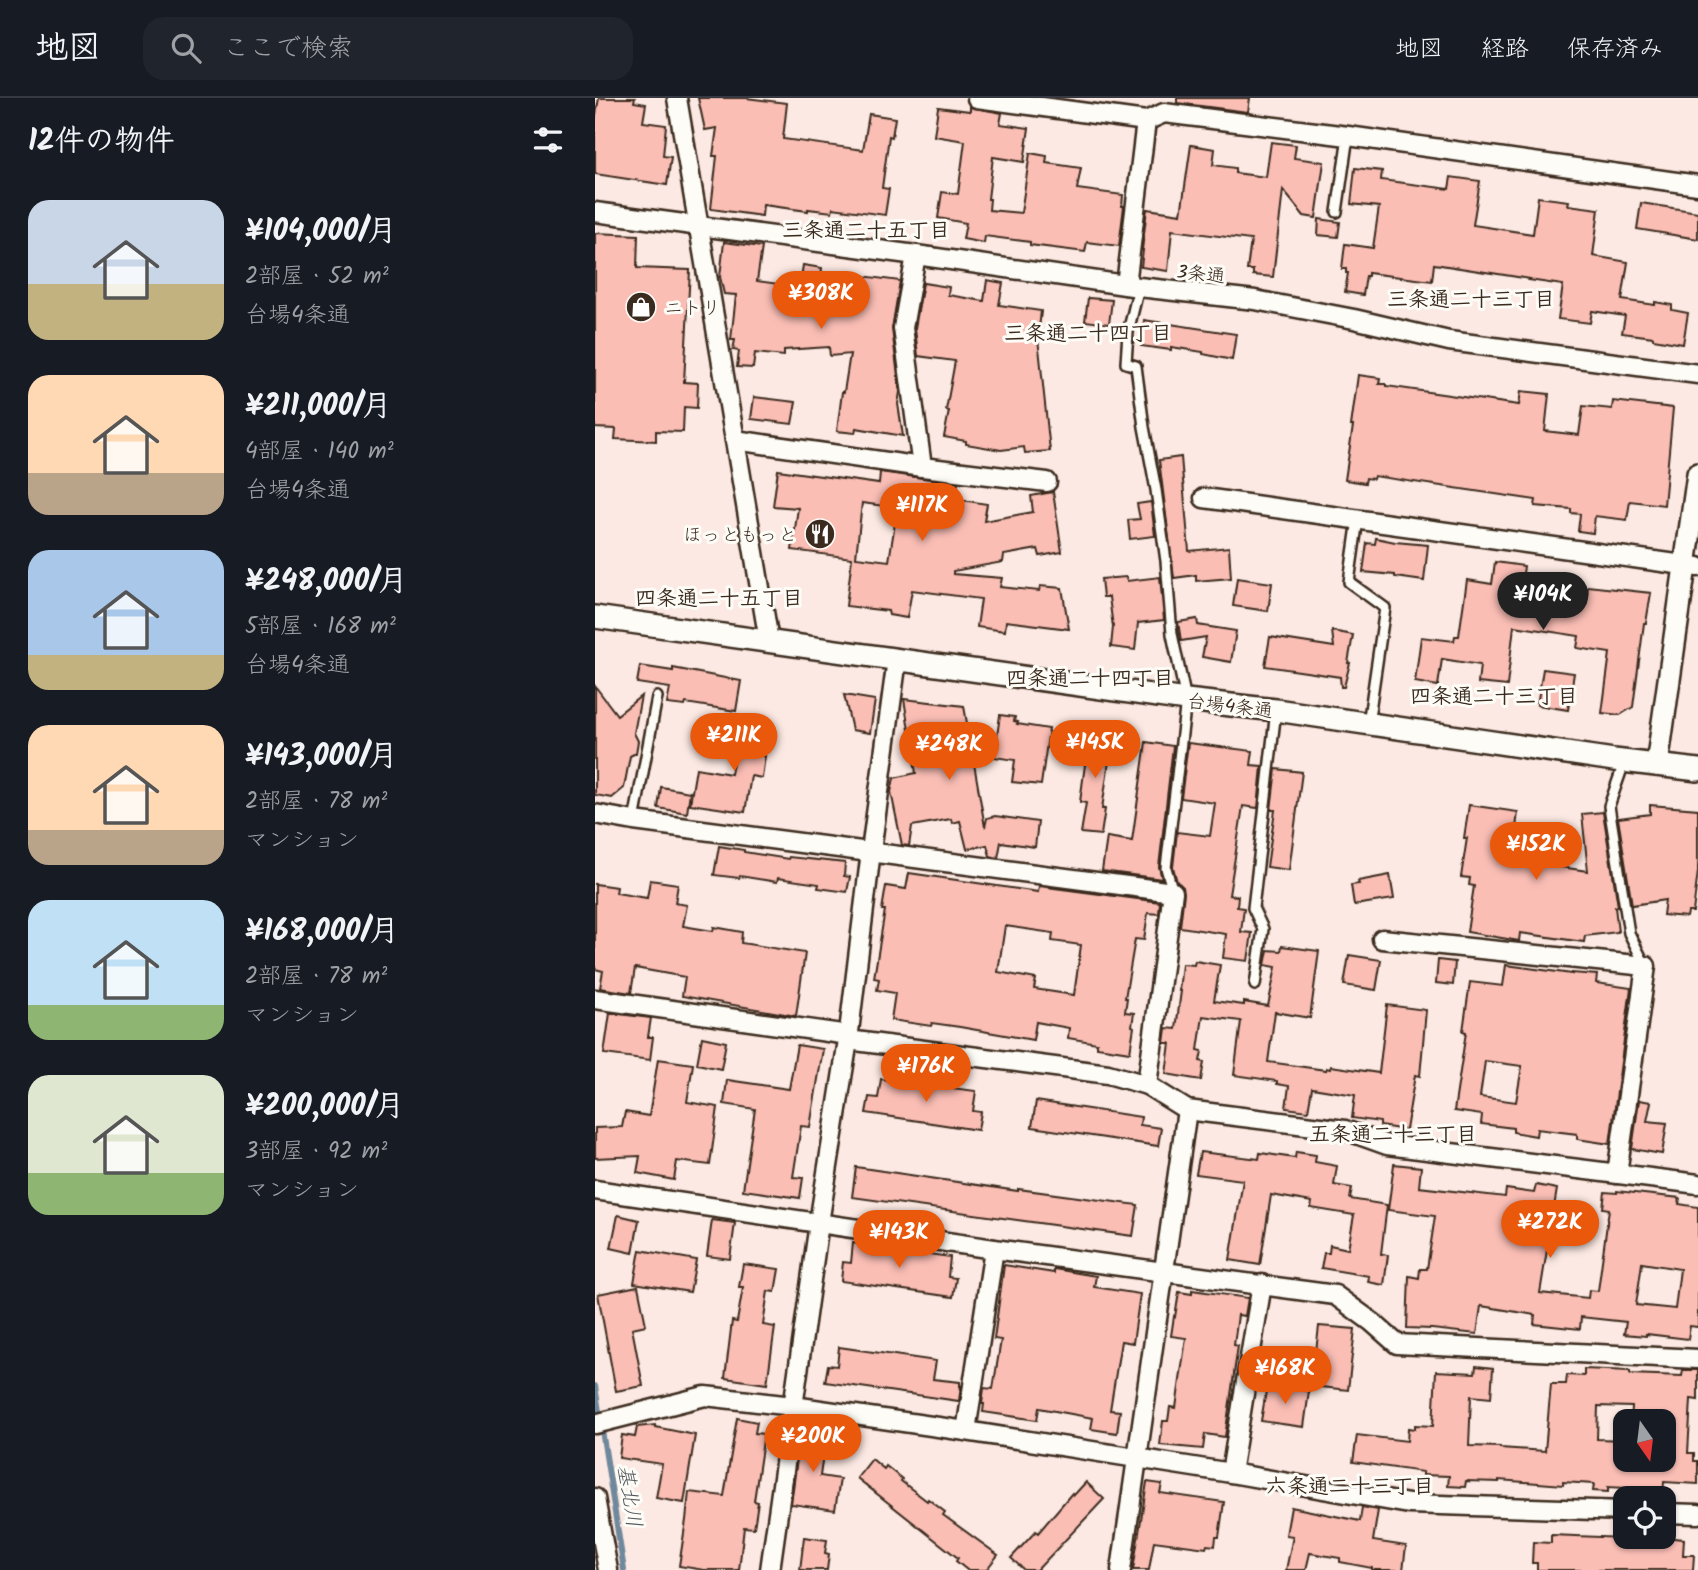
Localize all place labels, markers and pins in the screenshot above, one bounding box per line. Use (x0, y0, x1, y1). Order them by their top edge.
pin: ¥308K (772, 272, 870, 331)
shop icon: ニトリ (624, 290, 658, 324)
place label: ニトリ (664, 294, 721, 324)
pin: ¥117K (873, 484, 971, 543)
restaurant icon: ほっともっと (803, 517, 837, 551)
place label: ほっともっと (683, 521, 797, 551)
pin: ¥104K (1494, 573, 1592, 632)
pin: ¥211K (685, 714, 783, 773)
pin: ¥145K (1046, 720, 1144, 780)
pin: ¥248K (900, 722, 998, 782)
pin: ¥152K (1487, 822, 1585, 882)
pin: ¥176K (877, 1044, 975, 1104)
pin: ¥272K (1501, 1200, 1599, 1260)
pin: ¥143K (850, 1210, 948, 1270)
pin: ¥168K (1236, 1346, 1334, 1406)
pin: ¥200K (764, 1414, 862, 1474)

